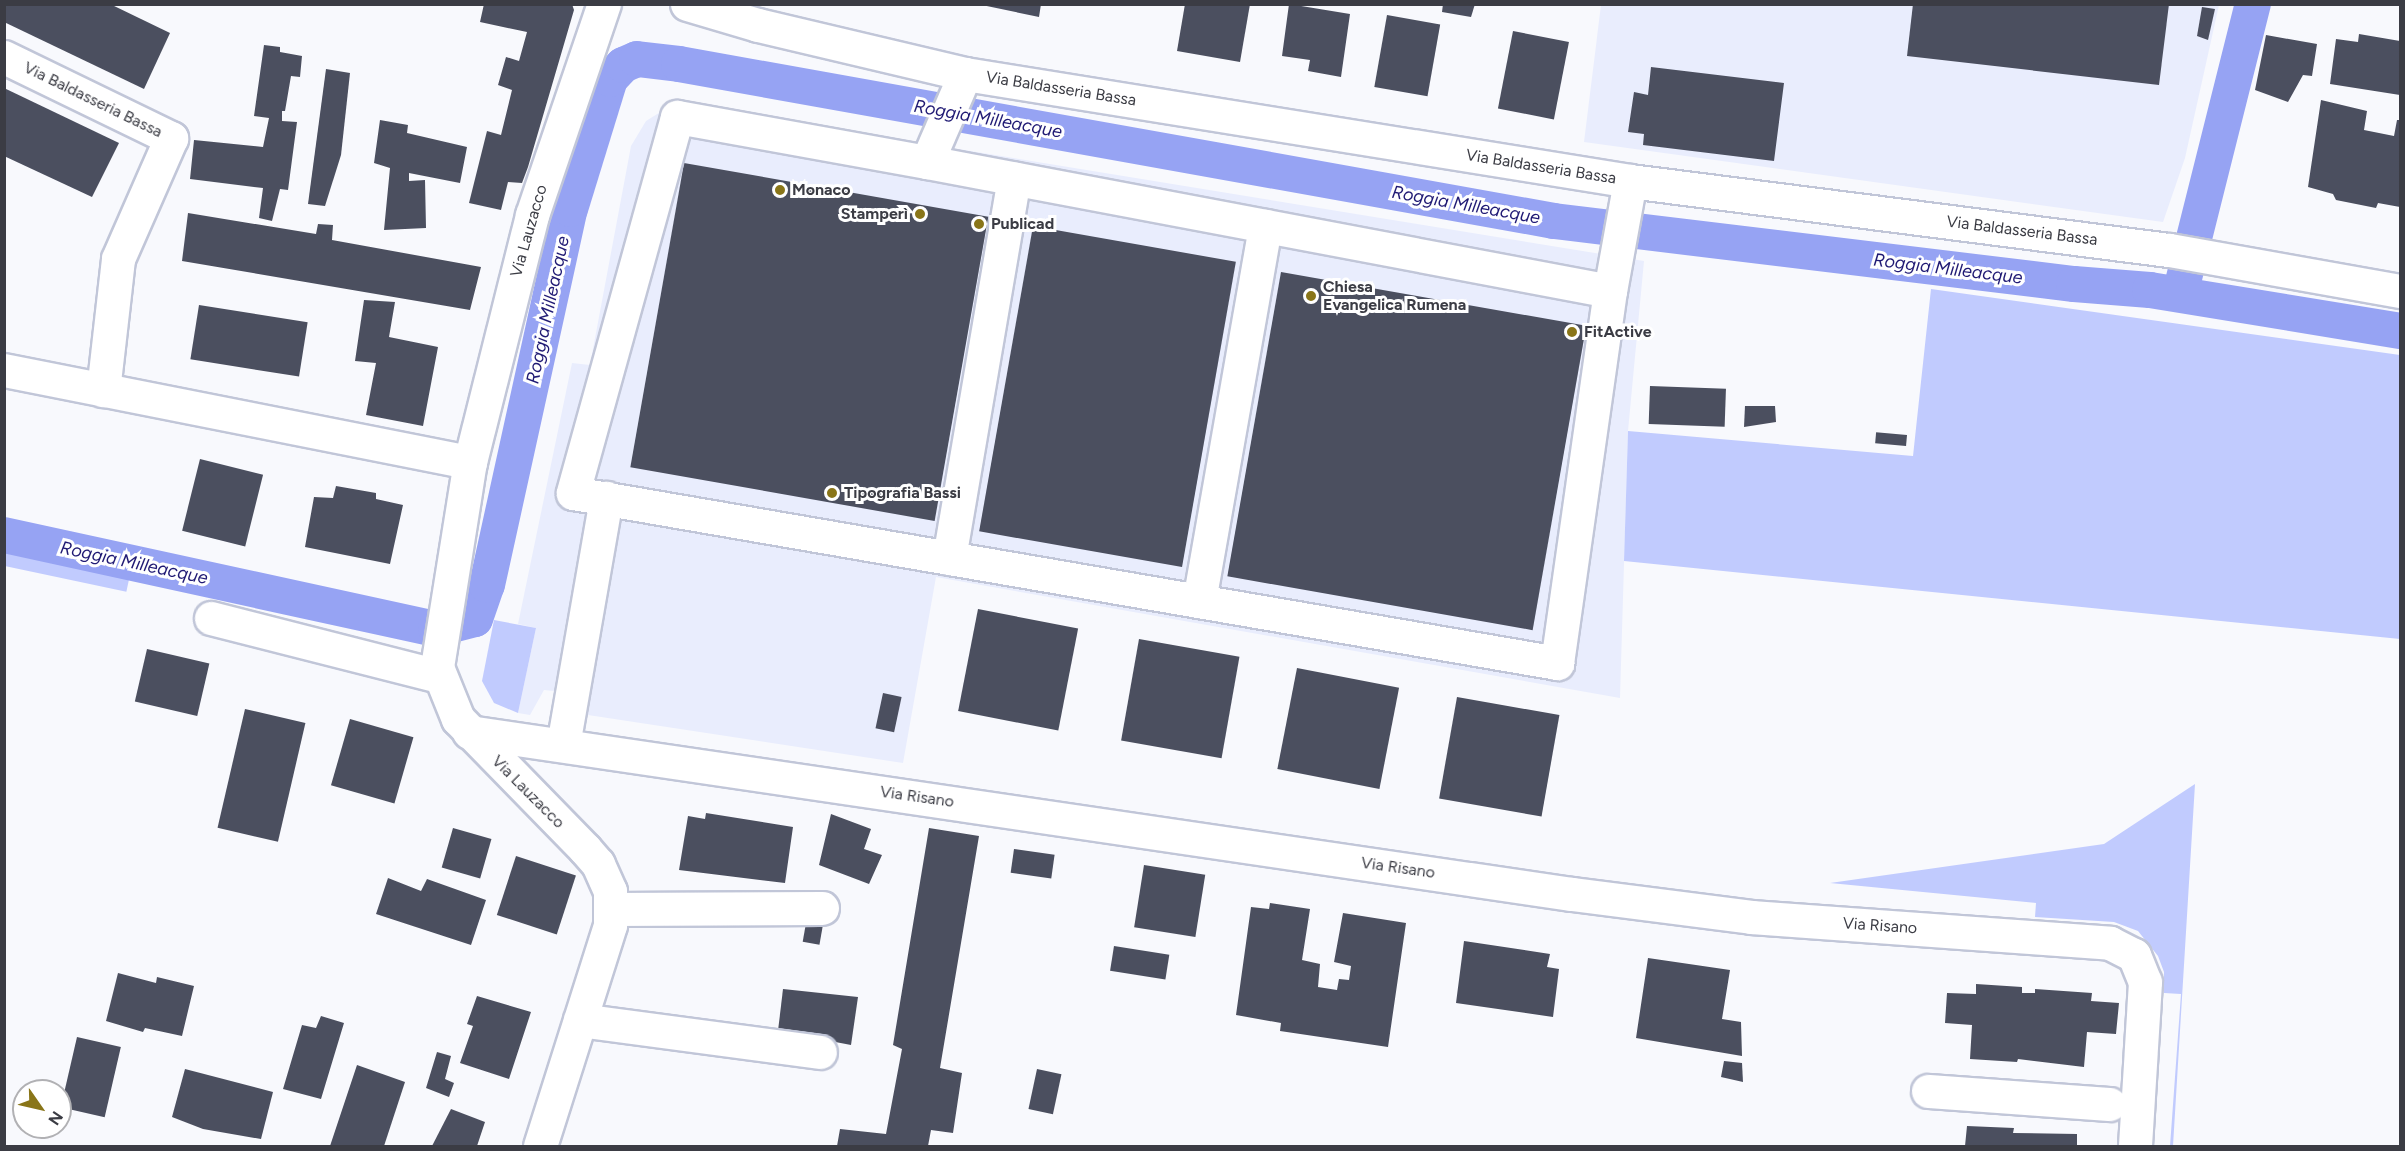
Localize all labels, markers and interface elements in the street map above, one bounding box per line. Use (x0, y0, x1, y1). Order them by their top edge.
street label: Via Baldasseria Bassa (21, 58, 165, 142)
street label: Via Baldasseria Bassa (985, 68, 1137, 110)
water label: Roggia Milleacque (912, 95, 1064, 143)
street label: Via Baldasseria Bassa (1465, 146, 1617, 188)
place label: Monaco (792, 180, 851, 200)
water label: Roggia Milleacque (1390, 181, 1542, 229)
street label: Via Lauzacco (507, 183, 551, 279)
marker: Monaco (773, 183, 787, 197)
place label: Stamperì (841, 204, 908, 224)
marker: Stamperì (913, 207, 927, 221)
street label: Via Baldasseria Bassa (1946, 212, 2098, 250)
place label: Publicad (991, 214, 1054, 234)
marker: Publicad (972, 217, 986, 231)
water label: Roggia Milleacque (522, 234, 574, 386)
water label: Roggia Milleacque (1872, 249, 2024, 289)
place label: Chiesa Evangelica Rumena (1323, 277, 1466, 315)
marker: Chiesa Evangelica Rumena (1304, 289, 1318, 303)
place label: FitActive (1584, 322, 1652, 342)
marker: FitActive (1565, 325, 1579, 339)
place label: Tipografia Bassi (844, 483, 961, 503)
marker: Tipografia Bassi (825, 486, 839, 500)
water label: Roggia Milleacque (58, 537, 210, 589)
street label: Via Lauzacco (488, 752, 568, 832)
street label: Via Risano (879, 782, 955, 812)
street label: Via Risano (1360, 853, 1436, 883)
street label: Via Risano (1842, 914, 1918, 938)
north arrow (12, 1079, 72, 1139)
text: N (44, 1108, 67, 1129)

